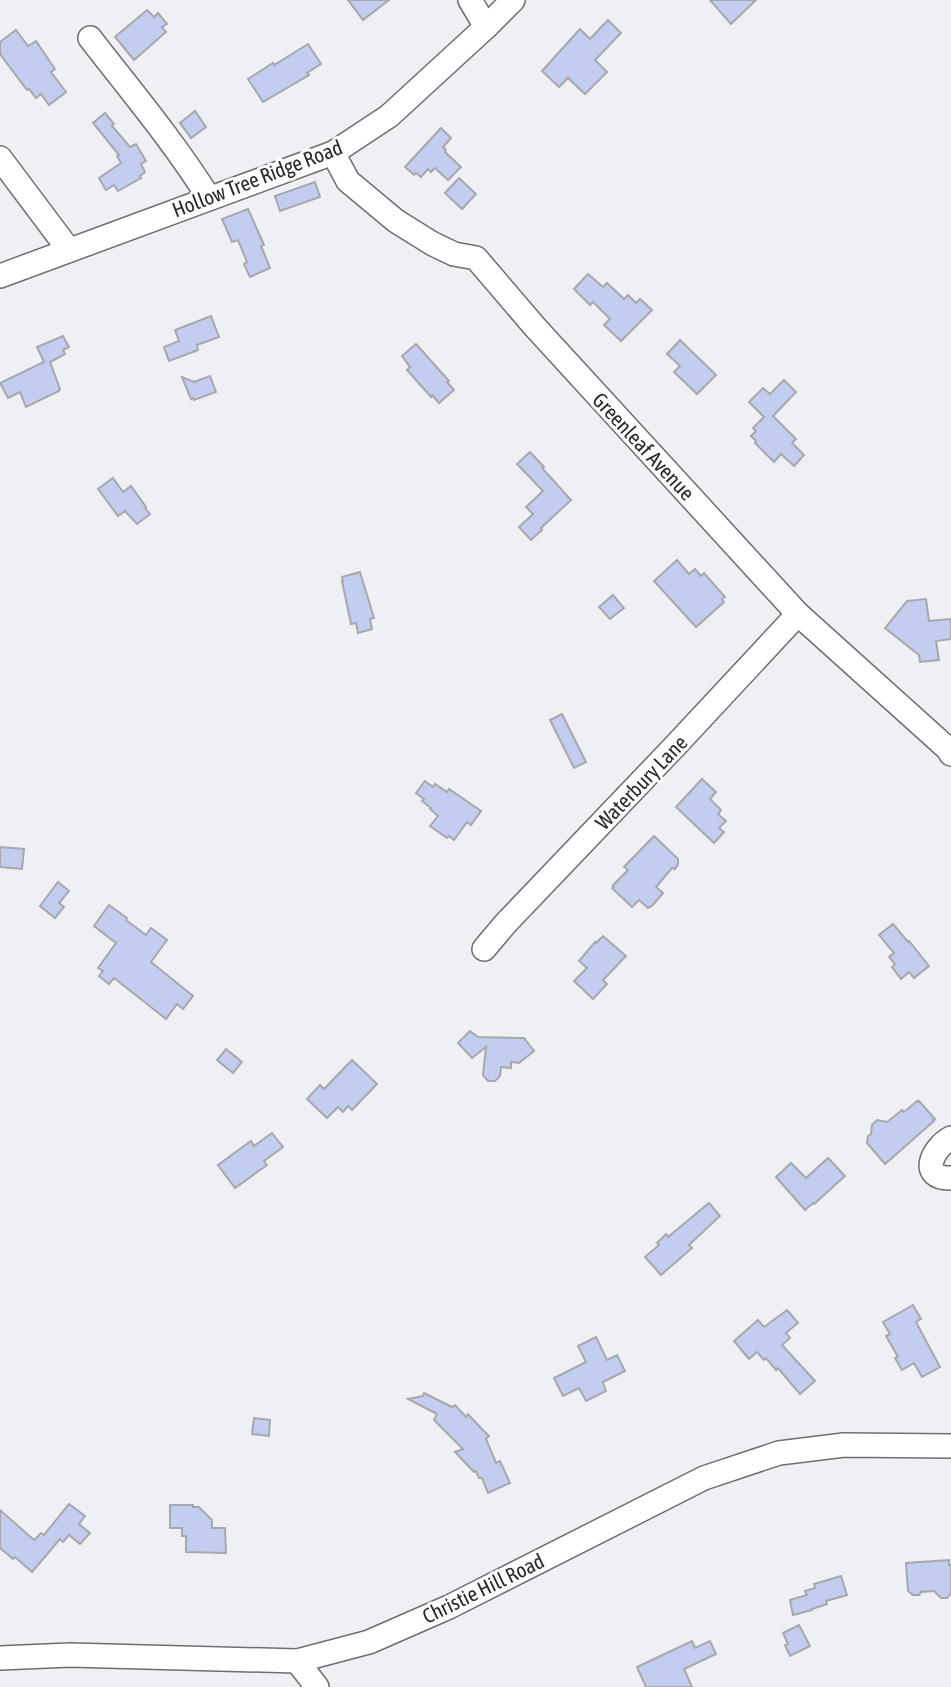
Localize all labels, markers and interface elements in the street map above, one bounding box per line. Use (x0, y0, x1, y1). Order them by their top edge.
street label: Hollow Tree Ridge Road (168, 134, 346, 222)
street label: Greenleaf Avenue (588, 387, 700, 505)
street label: Waterbury Lane (590, 730, 692, 834)
street label: Christie Hill Road (418, 1548, 548, 1628)

